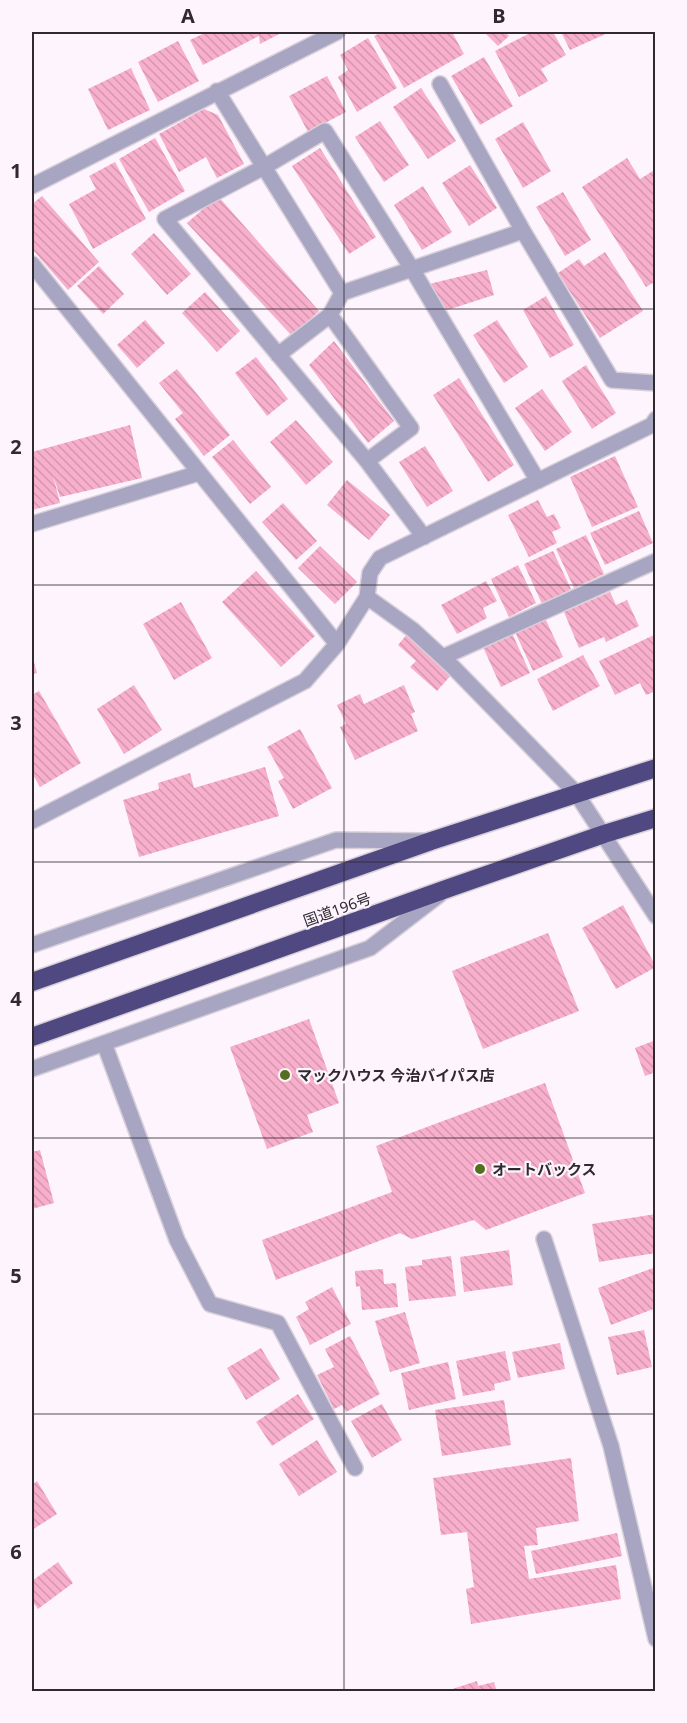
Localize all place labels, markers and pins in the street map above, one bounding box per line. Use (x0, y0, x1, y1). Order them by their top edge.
place label: マックハウス 今治バイパス店 (297, 1065, 495, 1085)
marker: マックハウス 今治バイパス店 (278, 1068, 292, 1082)
place label: オートバックス (492, 1159, 597, 1179)
marker: オートバックス (473, 1162, 487, 1176)

